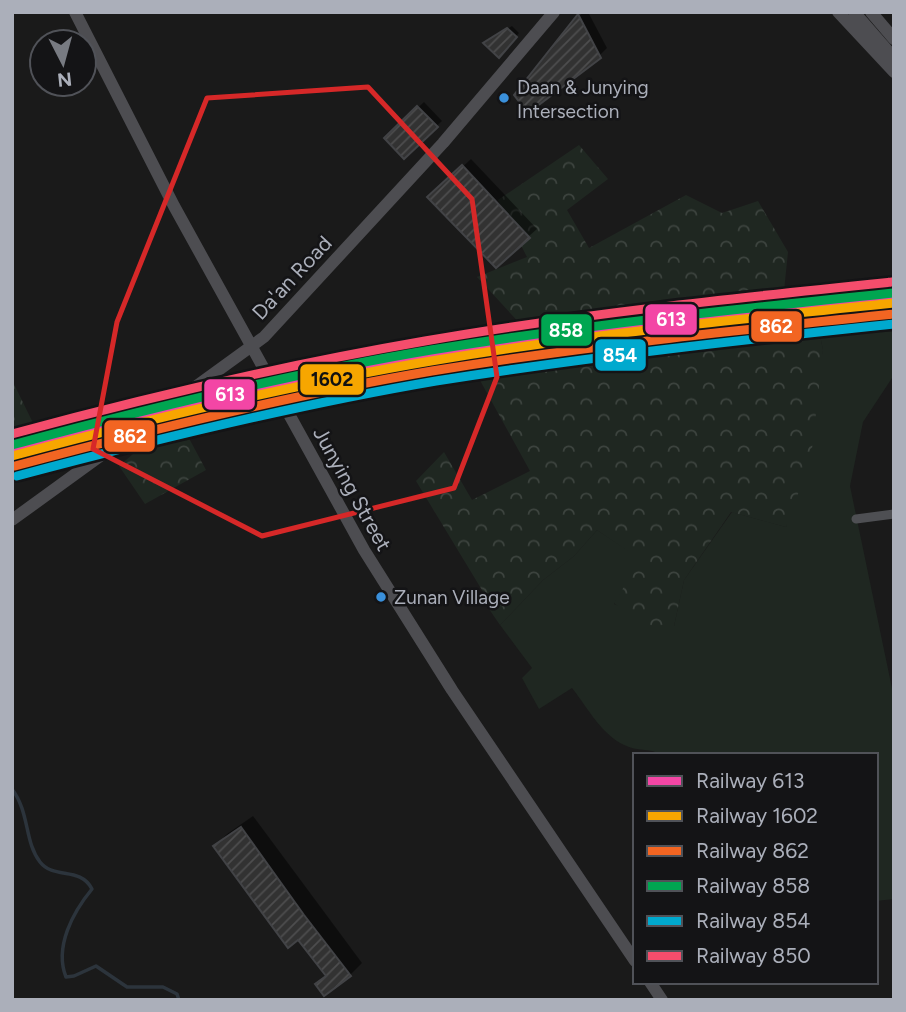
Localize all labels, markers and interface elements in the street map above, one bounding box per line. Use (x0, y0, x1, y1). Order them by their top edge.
north arrow (28, 28, 98, 98)
text: N (56, 67, 73, 92)
place label: Daan & Junying Intersection (517, 76, 649, 123)
marker: Daan & Junying Intersection (497, 91, 511, 105)
street label: Da'an Road (247, 231, 337, 325)
line badge: 613 (644, 303, 698, 336)
text: 613 (656, 308, 686, 331)
line badge: 862 (750, 310, 803, 343)
line badge: 858 (540, 313, 593, 347)
text: 862 (759, 315, 793, 338)
text: 858 (549, 319, 583, 342)
line badge: 854 (594, 338, 647, 372)
text: 854 (603, 344, 637, 367)
line badge: 1602 (299, 363, 365, 396)
text: 1602 (311, 368, 353, 391)
line badge: 613 (203, 378, 256, 411)
text: 613 (215, 383, 245, 406)
line badge: 862 (103, 419, 156, 453)
street label: Junying Street (308, 422, 397, 555)
text: 862 (113, 425, 147, 448)
place label: Zunan Village (394, 586, 510, 609)
marker: Zunan Village (374, 590, 388, 604)
legend (633, 753, 878, 984)
text: Railway 613 (696, 768, 804, 793)
text: Railway 1602 (696, 803, 818, 828)
text: Railway 862 (696, 838, 809, 863)
text: Railway 858 (696, 873, 810, 898)
text: Railway 854 (696, 908, 810, 933)
text: Railway 850 (696, 943, 811, 968)

